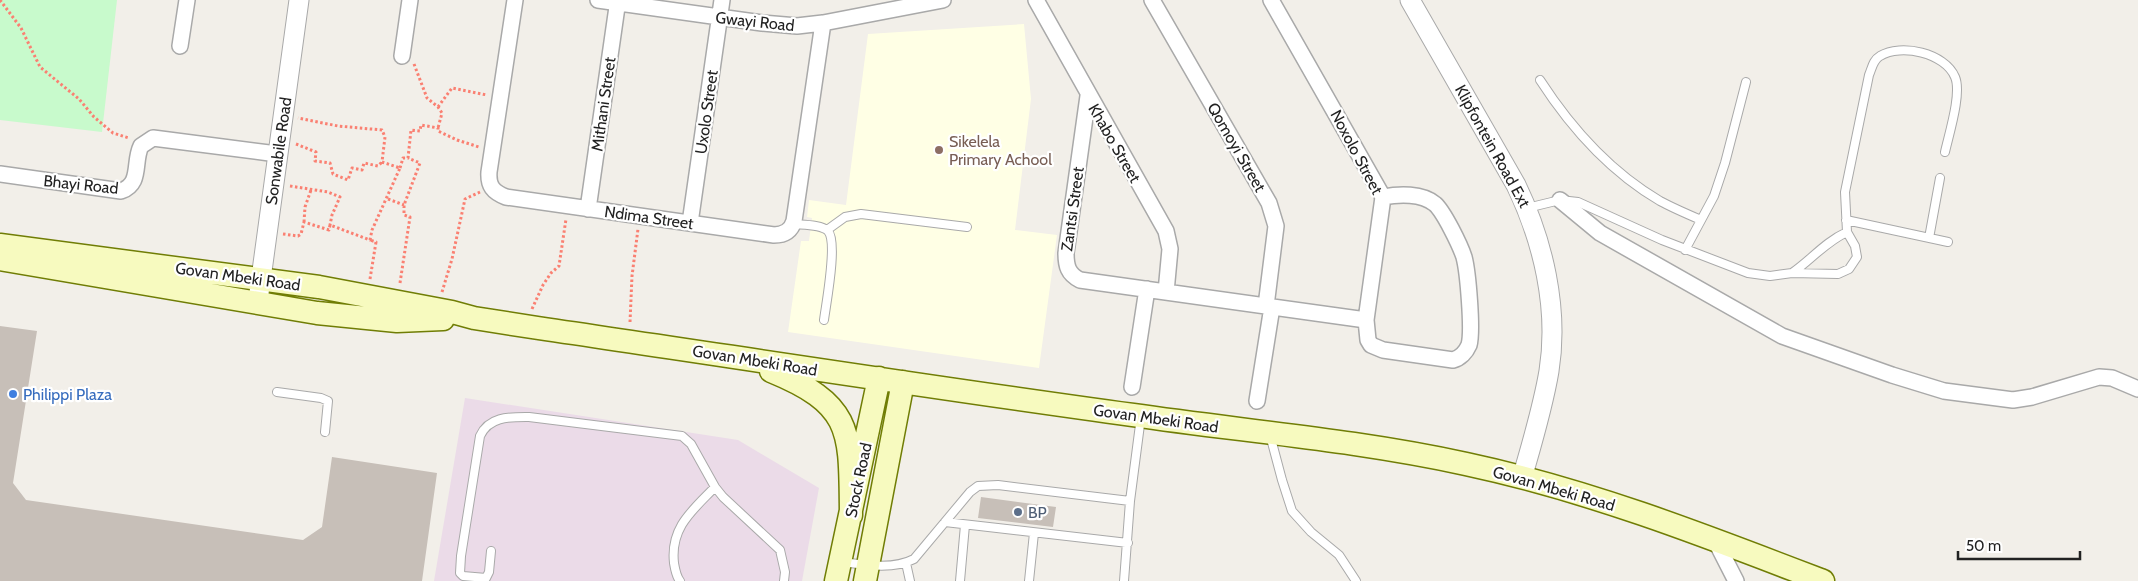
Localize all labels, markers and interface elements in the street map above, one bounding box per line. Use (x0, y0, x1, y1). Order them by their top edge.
street label: Gwayi Road (715, 8, 795, 35)
street label: Mithani Street (587, 55, 620, 152)
street label: Uxolo Street (691, 68, 722, 155)
street label: Klipfontein Road Ext (1451, 82, 1534, 211)
street label: Sonwabile Road (262, 96, 295, 206)
street label: Qomoyi Street (1203, 99, 1270, 196)
street label: Khabo Street (1084, 100, 1145, 187)
street label: Noxolo Street (1326, 107, 1387, 198)
place label: Sikelela Primary Achool (949, 132, 1052, 169)
marker: Sikelela Primary Achool (933, 144, 945, 156)
street label: Zantsi Street (1057, 165, 1088, 253)
street label: Bhayi Road (43, 171, 119, 198)
street label: Ndima Street (603, 202, 695, 233)
street label: Govan Mbeki Road (174, 258, 302, 295)
street label: Govan Mbeki Road (691, 341, 819, 380)
place label: Philippi Plaza (23, 385, 112, 404)
marker: Philippi Plaza (7, 388, 19, 400)
street label: Govan Mbeki Road (1092, 400, 1220, 437)
street label: Stock Road (841, 441, 876, 519)
street label: Govan Mbeki Road (1491, 462, 1617, 515)
place label: BP (1028, 503, 1047, 522)
marker: BP (1012, 506, 1024, 518)
scale bar (1958, 528, 2080, 560)
text: 50 m (1966, 537, 2001, 555)

